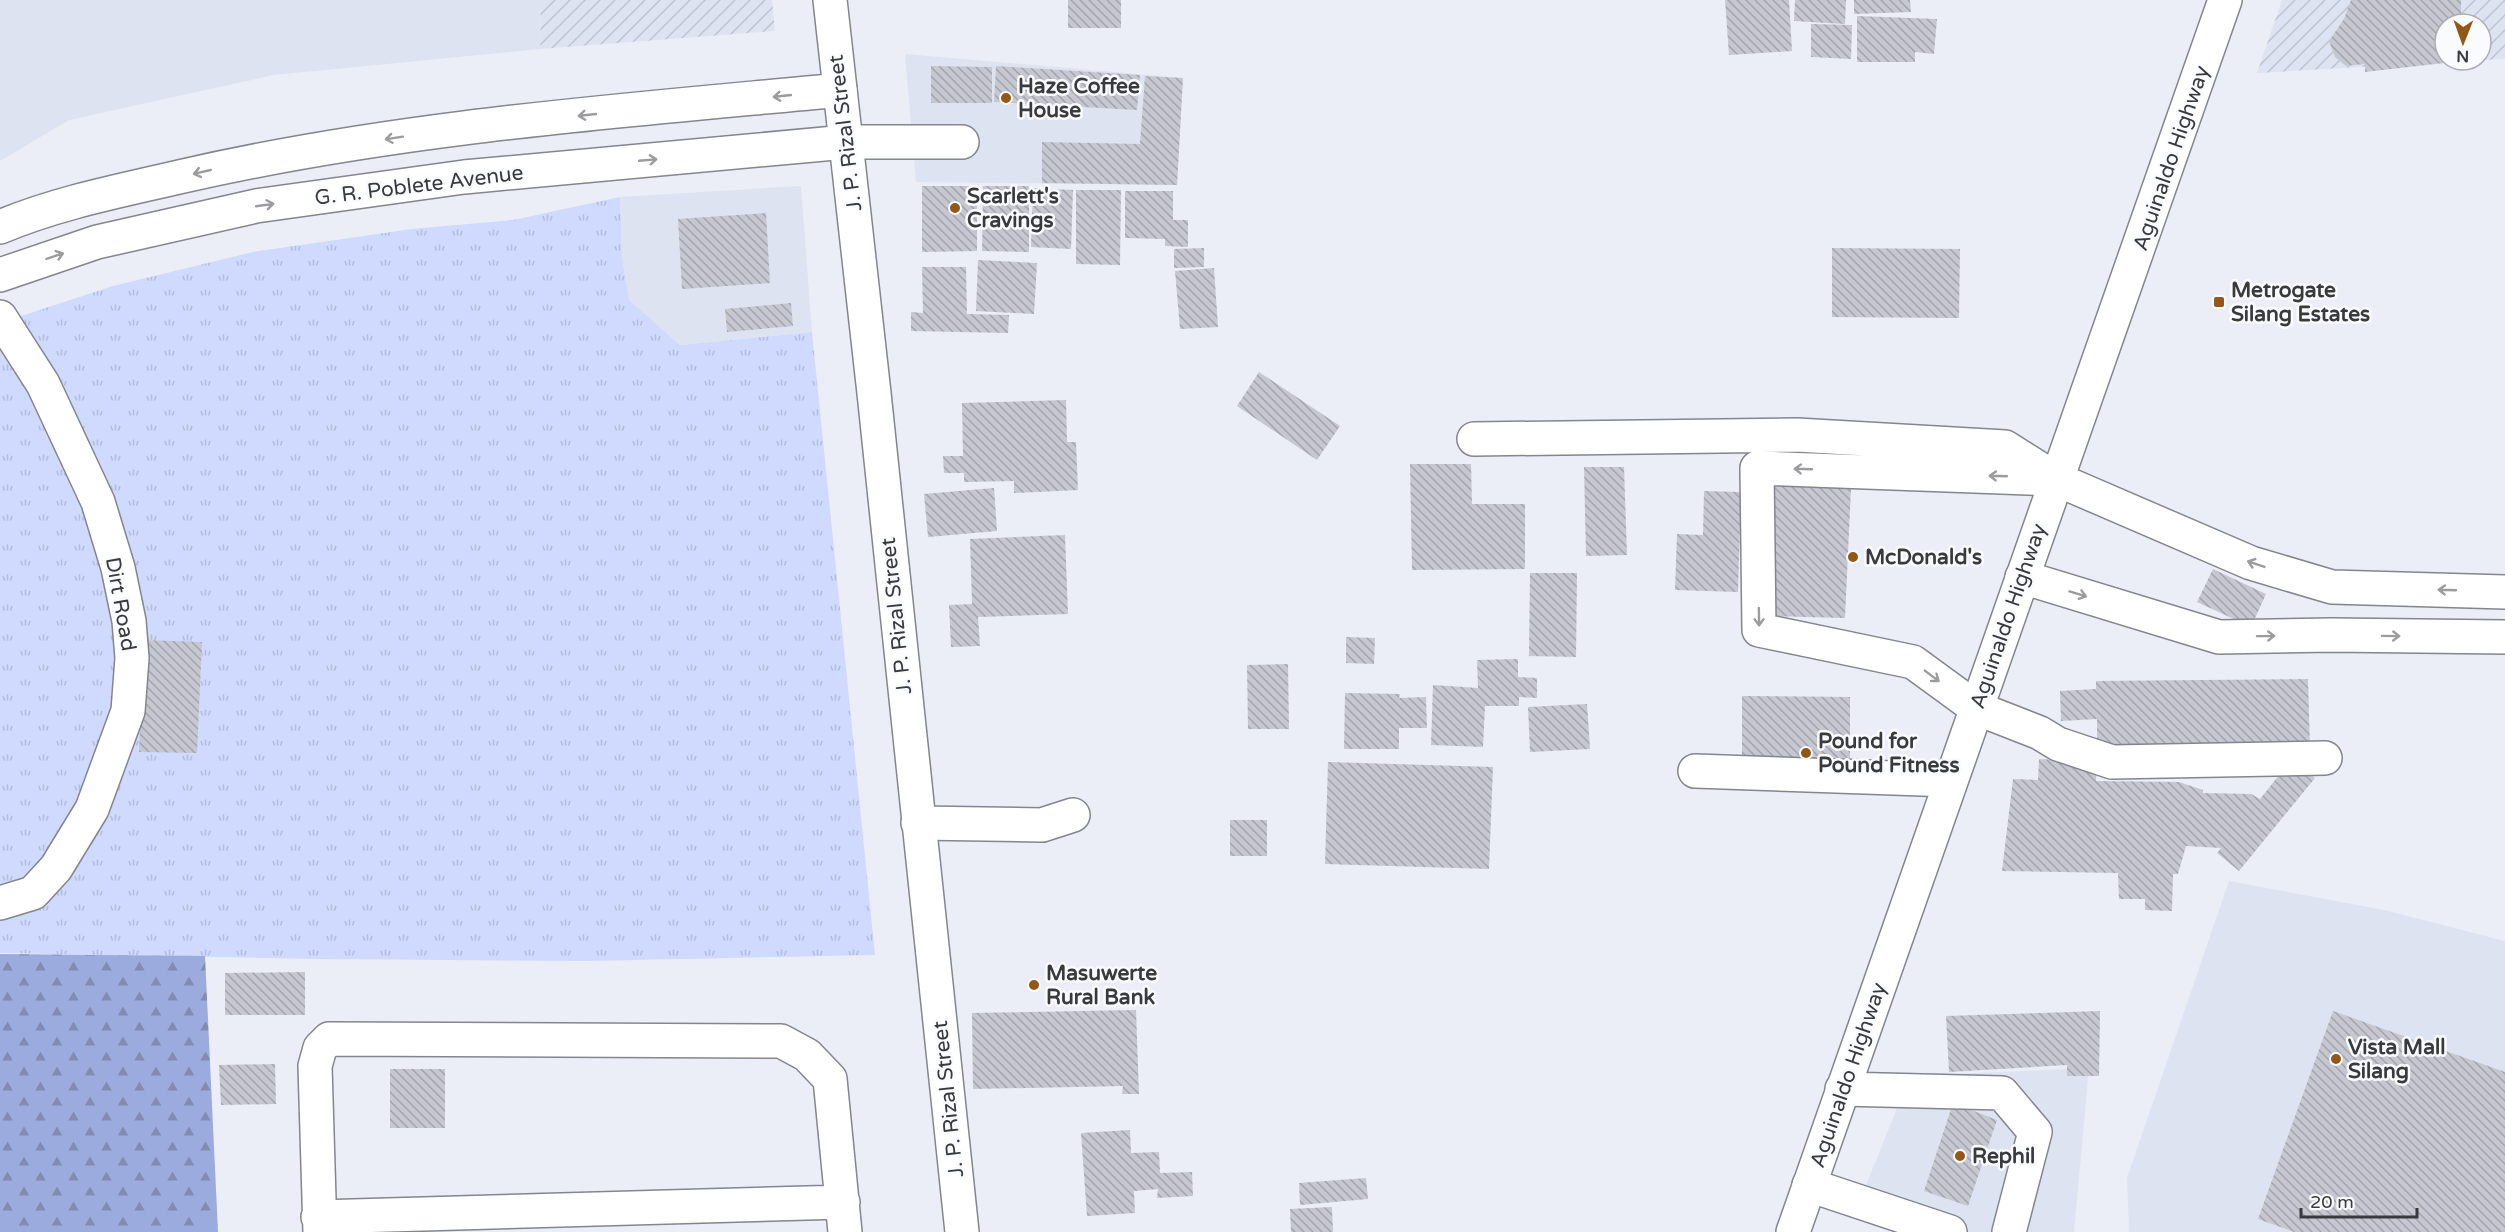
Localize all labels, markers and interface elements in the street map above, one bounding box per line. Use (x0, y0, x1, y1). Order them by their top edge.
north arrow (2433, 12, 2493, 72)
text: N (2456, 46, 2469, 66)
street label: J. P. Rizal Street (824, 53, 867, 213)
street label: Aguinaldo Highway (2128, 62, 2215, 254)
place label: Haze Coffee House (1018, 74, 1140, 123)
one-way arrow (772, 91, 792, 102)
marker: Haze Coffee House (999, 91, 1013, 105)
one-way arrow (578, 110, 598, 121)
one-way arrow (385, 133, 404, 144)
one-way arrow (637, 154, 657, 165)
street label: G. R. Poblete Avenue (313, 160, 525, 211)
one-way arrow (193, 167, 212, 178)
place label: Scarlett's Cravings (967, 184, 1059, 233)
one-way arrow (255, 200, 274, 211)
marker: Scarlett's Cravings (948, 201, 962, 215)
one-way arrow (45, 250, 64, 261)
place label: Metrogate Silang Estates (2231, 278, 2370, 327)
marker: Metrogate Silang Estates (2212, 295, 2226, 309)
one-way arrow (1793, 464, 1813, 475)
one-way arrow (1988, 471, 2008, 482)
street label: Aguinaldo Highway (1965, 520, 2052, 712)
street label: J. P. Rizal Street (876, 536, 917, 695)
place label: McDonald's (1865, 545, 1982, 570)
marker: McDonald's (1846, 550, 1860, 564)
street label: Dirt Road (100, 555, 141, 653)
one-way arrow (2247, 557, 2266, 568)
one-way arrow (2437, 585, 2457, 596)
one-way arrow (2068, 589, 2087, 600)
one-way arrow (1753, 606, 1765, 626)
one-way arrow (2380, 630, 2400, 642)
one-way arrow (2256, 631, 2276, 642)
one-way arrow (1924, 670, 1940, 682)
place label: Pound for Pound Fitness (1818, 729, 1960, 778)
marker: Pound for Pound Fitness (1799, 746, 1813, 760)
place label: Masuwerte Rural Bank (1046, 961, 1157, 1010)
marker: Masuwerte Rural Bank (1027, 978, 1041, 992)
street label: Aguinaldo Highway (1805, 979, 1892, 1171)
street label: J. P. Rizal Street (928, 1019, 969, 1178)
place label: Vista Mall Silang (2348, 1035, 2445, 1084)
marker: Vista Mall Silang (2329, 1052, 2343, 1066)
place label: Rephil (1972, 1144, 2035, 1169)
marker: Rephil (1953, 1149, 1967, 1163)
scale bar (2301, 1181, 2416, 1219)
text: 20 m (2310, 1191, 2354, 1213)

